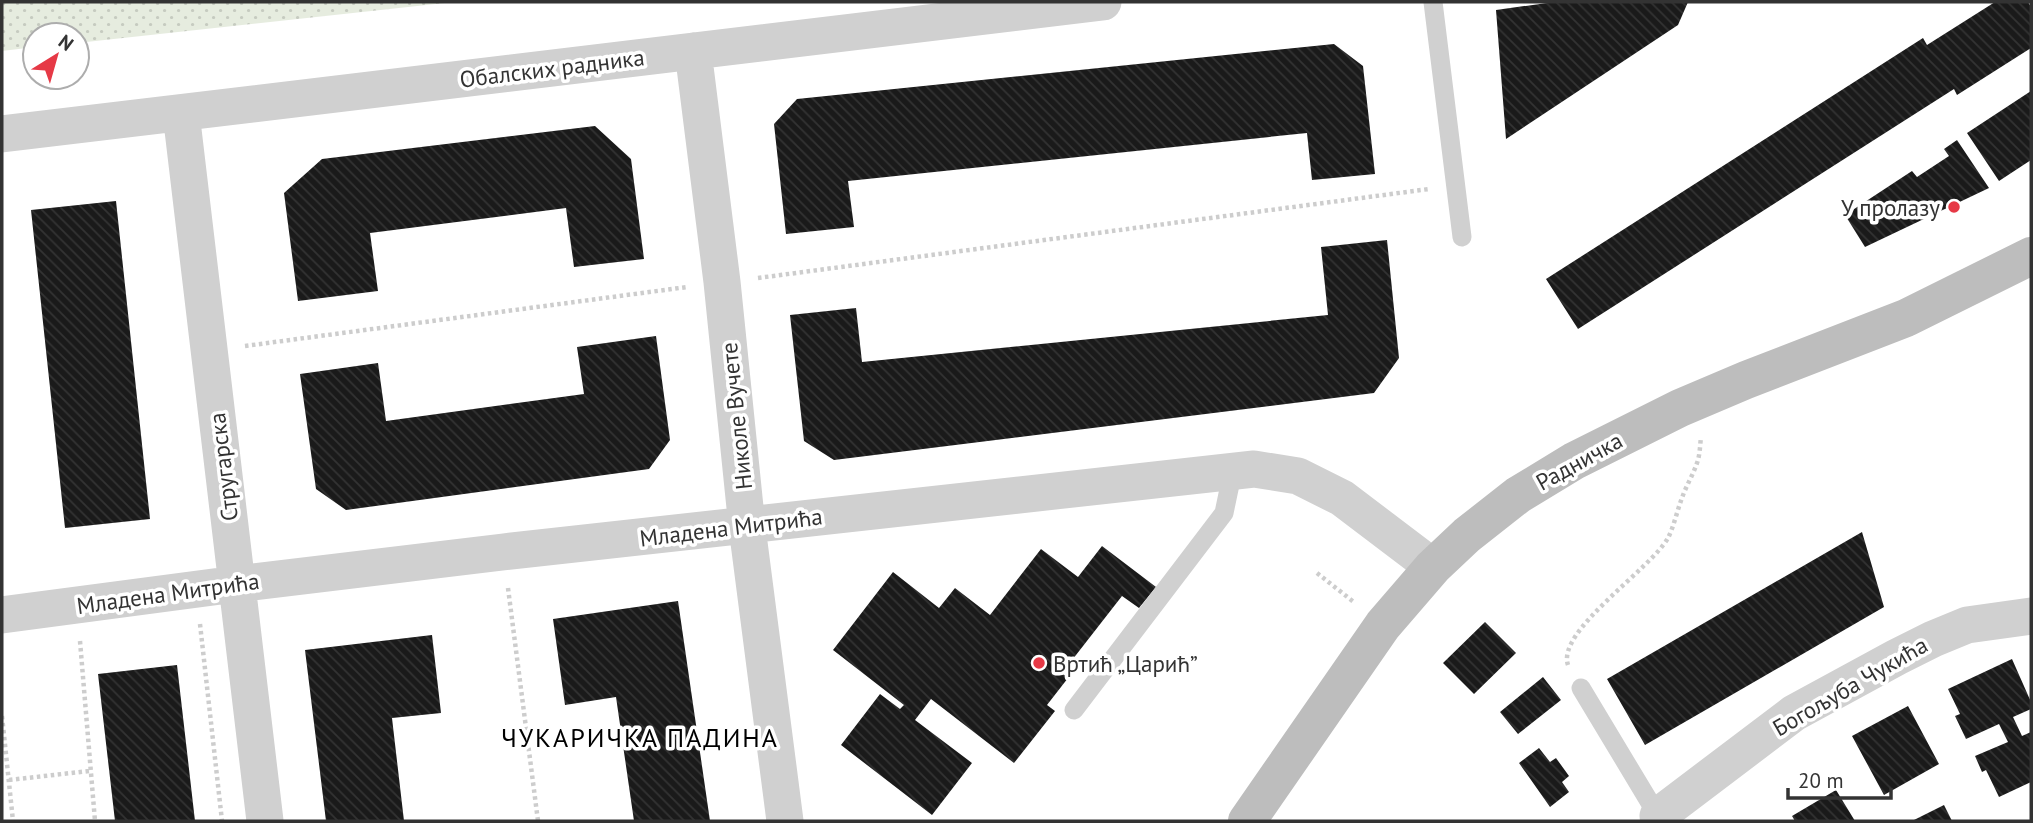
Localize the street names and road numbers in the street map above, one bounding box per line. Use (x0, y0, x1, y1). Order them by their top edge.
street label: Обалских радника (458, 42, 646, 94)
street label: Николе Вучете (714, 341, 758, 491)
street label: Стругарска (202, 411, 244, 523)
street label: Радничка (1531, 425, 1627, 497)
street label: Младена Митрића (638, 501, 824, 553)
street label: Младена Митрића (75, 566, 261, 620)
street label: Богољуба Чукића (1767, 630, 1933, 742)

